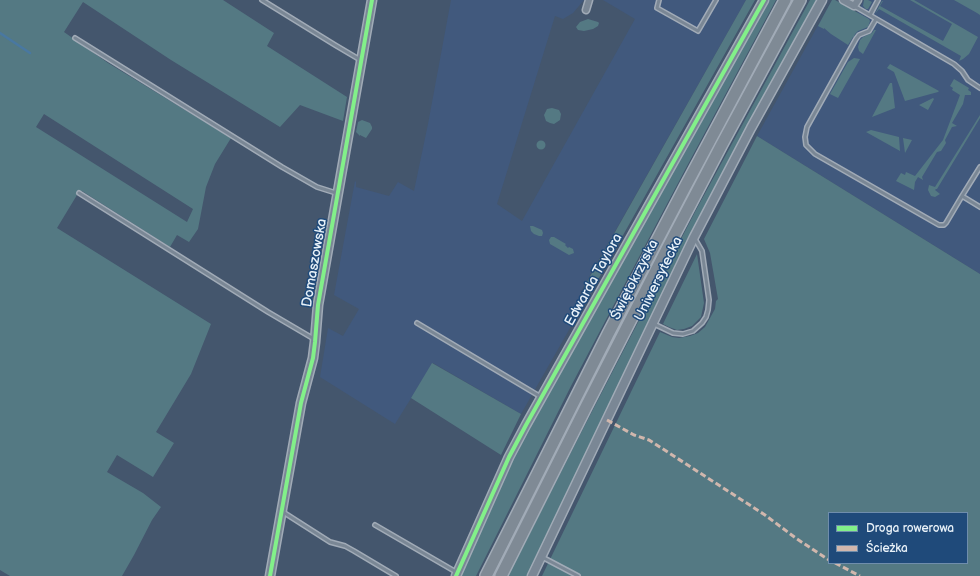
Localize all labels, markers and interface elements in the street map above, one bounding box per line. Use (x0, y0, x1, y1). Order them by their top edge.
street label: Domaszowska (299, 217, 331, 309)
street label: Edwarda Taylora (562, 231, 626, 329)
street label: Uniwersytecka (631, 234, 687, 324)
street label: Świętokrzyska (608, 237, 662, 323)
legend (828, 512, 968, 564)
text: Droga rowerowa (866, 521, 954, 536)
text: Ścieżka (866, 541, 908, 556)

